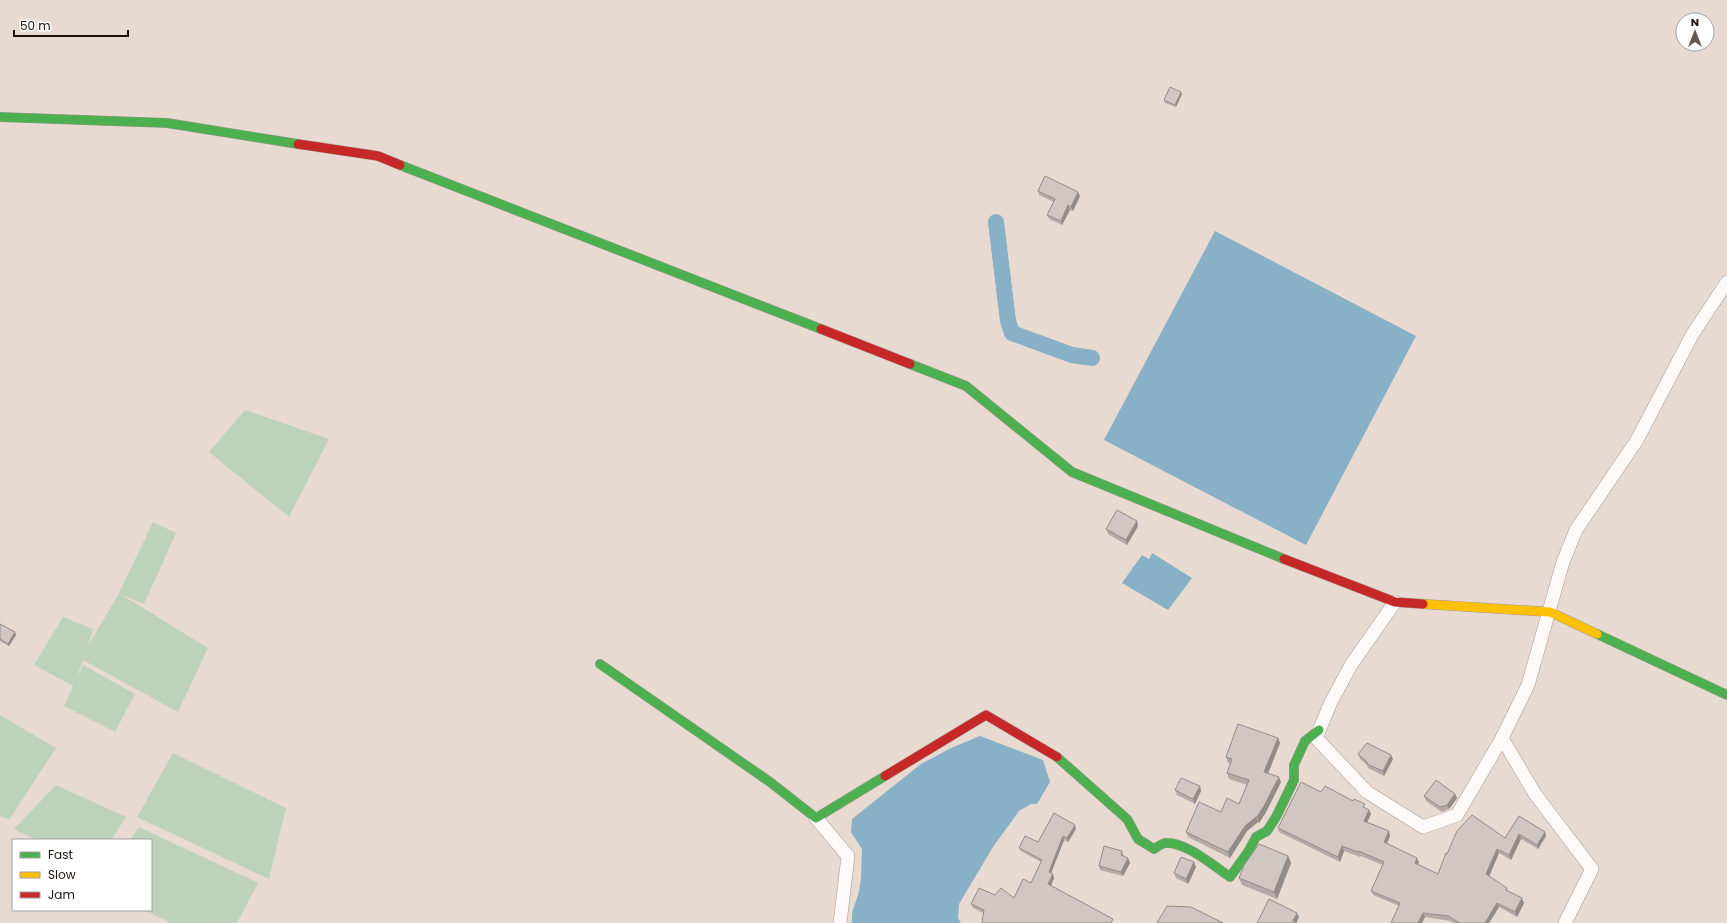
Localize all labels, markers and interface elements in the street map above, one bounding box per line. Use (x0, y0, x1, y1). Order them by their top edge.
scale bar (14, 12, 128, 38)
north arrow (1675, 12, 1715, 52)
text: N (1691, 14, 1699, 30)
text: 50 m (20, 17, 51, 34)
legend (12, 839, 152, 911)
text: Fast (48, 846, 73, 863)
text: Slow (48, 866, 76, 883)
text: Jam (48, 886, 75, 903)

